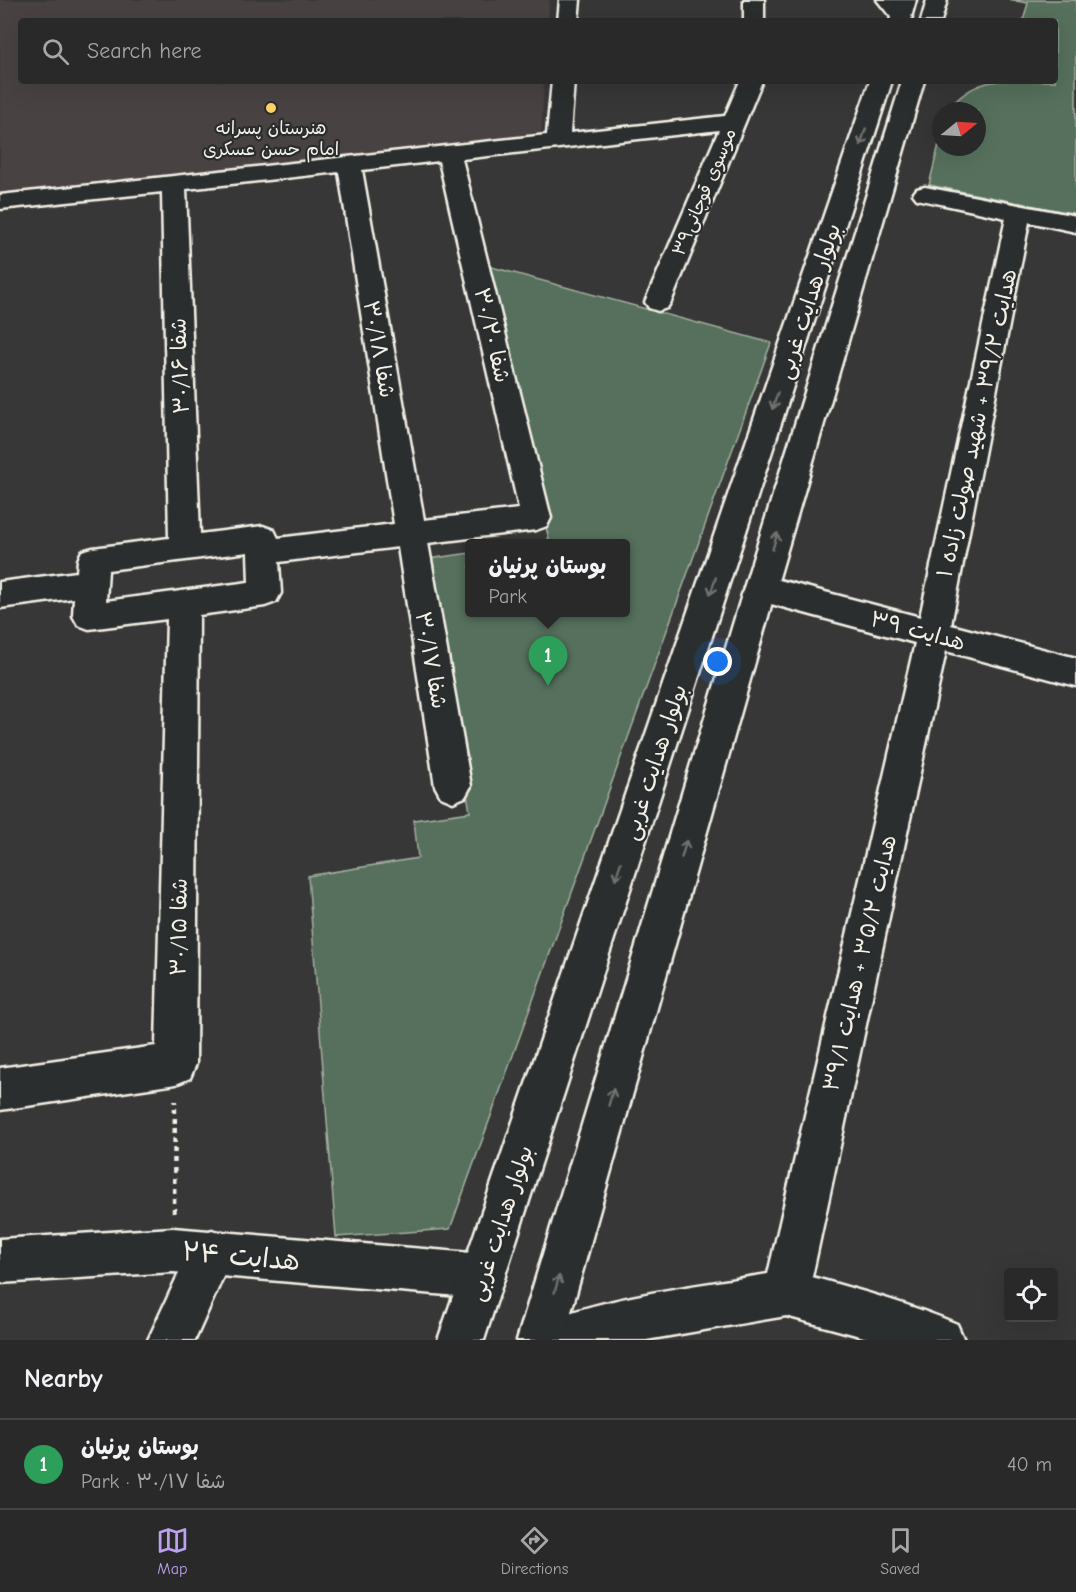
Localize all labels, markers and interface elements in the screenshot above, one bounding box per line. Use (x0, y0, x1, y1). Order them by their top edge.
search box (18, 18, 1058, 84)
icon: search (39, 35, 72, 68)
text: Search here (87, 38, 202, 64)
marker: هنرستان پسرانه امام حسن عسکری (264, 101, 278, 115)
north arrow (932, 102, 986, 156)
place label: هنرستان پسرانه امام حسن عسکری (203, 118, 339, 163)
street label: موسوی قوچانی۳۹ (668, 125, 742, 259)
one-way arrow (857, 127, 868, 146)
street label: بولوار هدایت غربی (772, 220, 847, 383)
street label: هدایت ۳۹/۲ + شهید صولت زاده ۱ (932, 267, 1022, 580)
street label: شفا ۳۰/۲۰ (468, 285, 516, 385)
street label: شفا ۳۰/۱۸ (358, 299, 400, 400)
street label: شفا ۳۰/۱۶ (165, 318, 195, 414)
one-way arrow (769, 391, 780, 410)
one-way arrow (770, 532, 781, 551)
popup (465, 539, 630, 617)
text: بوستان پرنیان (489, 553, 606, 579)
one-way arrow (707, 576, 718, 595)
text: Park (489, 585, 527, 608)
street label: هدایت ۳۹ (867, 606, 968, 656)
street label: شفا ۳۰/۱۷ (410, 610, 452, 711)
pin: 1 (528, 636, 568, 686)
your location (703, 647, 732, 676)
street label: بولوار هدایت غربی (618, 681, 693, 844)
street label: هدایت ۳۵/۲ + هدایت ۳۹/۱ (818, 833, 902, 1094)
one-way arrow (679, 840, 690, 859)
one-way arrow (612, 861, 623, 880)
street label: شفا ۳۰/۱۵ (165, 878, 193, 976)
one-way arrow (606, 1088, 618, 1107)
street label: بولوار هدایت غربی (464, 1142, 539, 1305)
street label: هدایت ۲۴ (181, 1236, 301, 1277)
map controls (1004, 1268, 1058, 1322)
button: locate (1004, 1268, 1058, 1322)
one-way arrow (552, 1275, 563, 1294)
text: Nearby (24, 1364, 103, 1394)
text: بوستان پرنیان (81, 1434, 199, 1460)
text: 1 (40, 1453, 47, 1476)
text: 40 m (1007, 1453, 1052, 1476)
text: Park · شفا ۳۰/۱۷ (81, 1470, 225, 1493)
tab: Map (156, 1524, 189, 1578)
tab: Directions (501, 1524, 568, 1578)
tab: Saved (880, 1524, 920, 1578)

